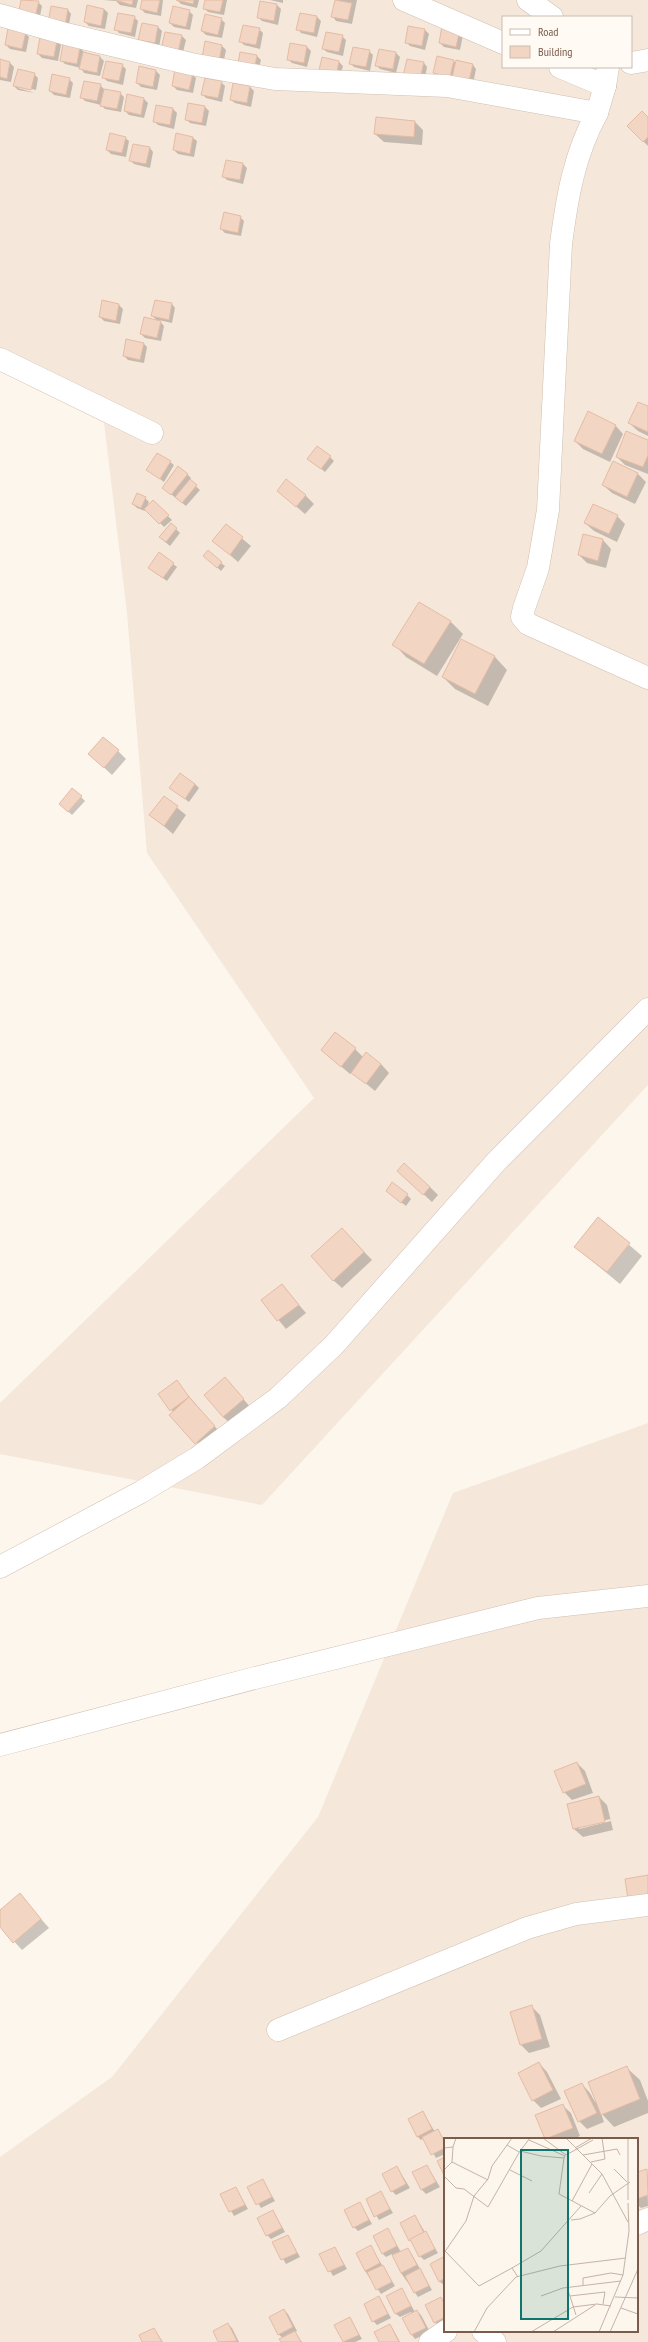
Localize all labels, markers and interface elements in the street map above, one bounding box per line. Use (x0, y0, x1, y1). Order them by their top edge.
legend (502, 16, 632, 68)
text: Road (538, 24, 558, 39)
text: Building (538, 44, 573, 59)
inset map (444, 2138, 638, 2332)

